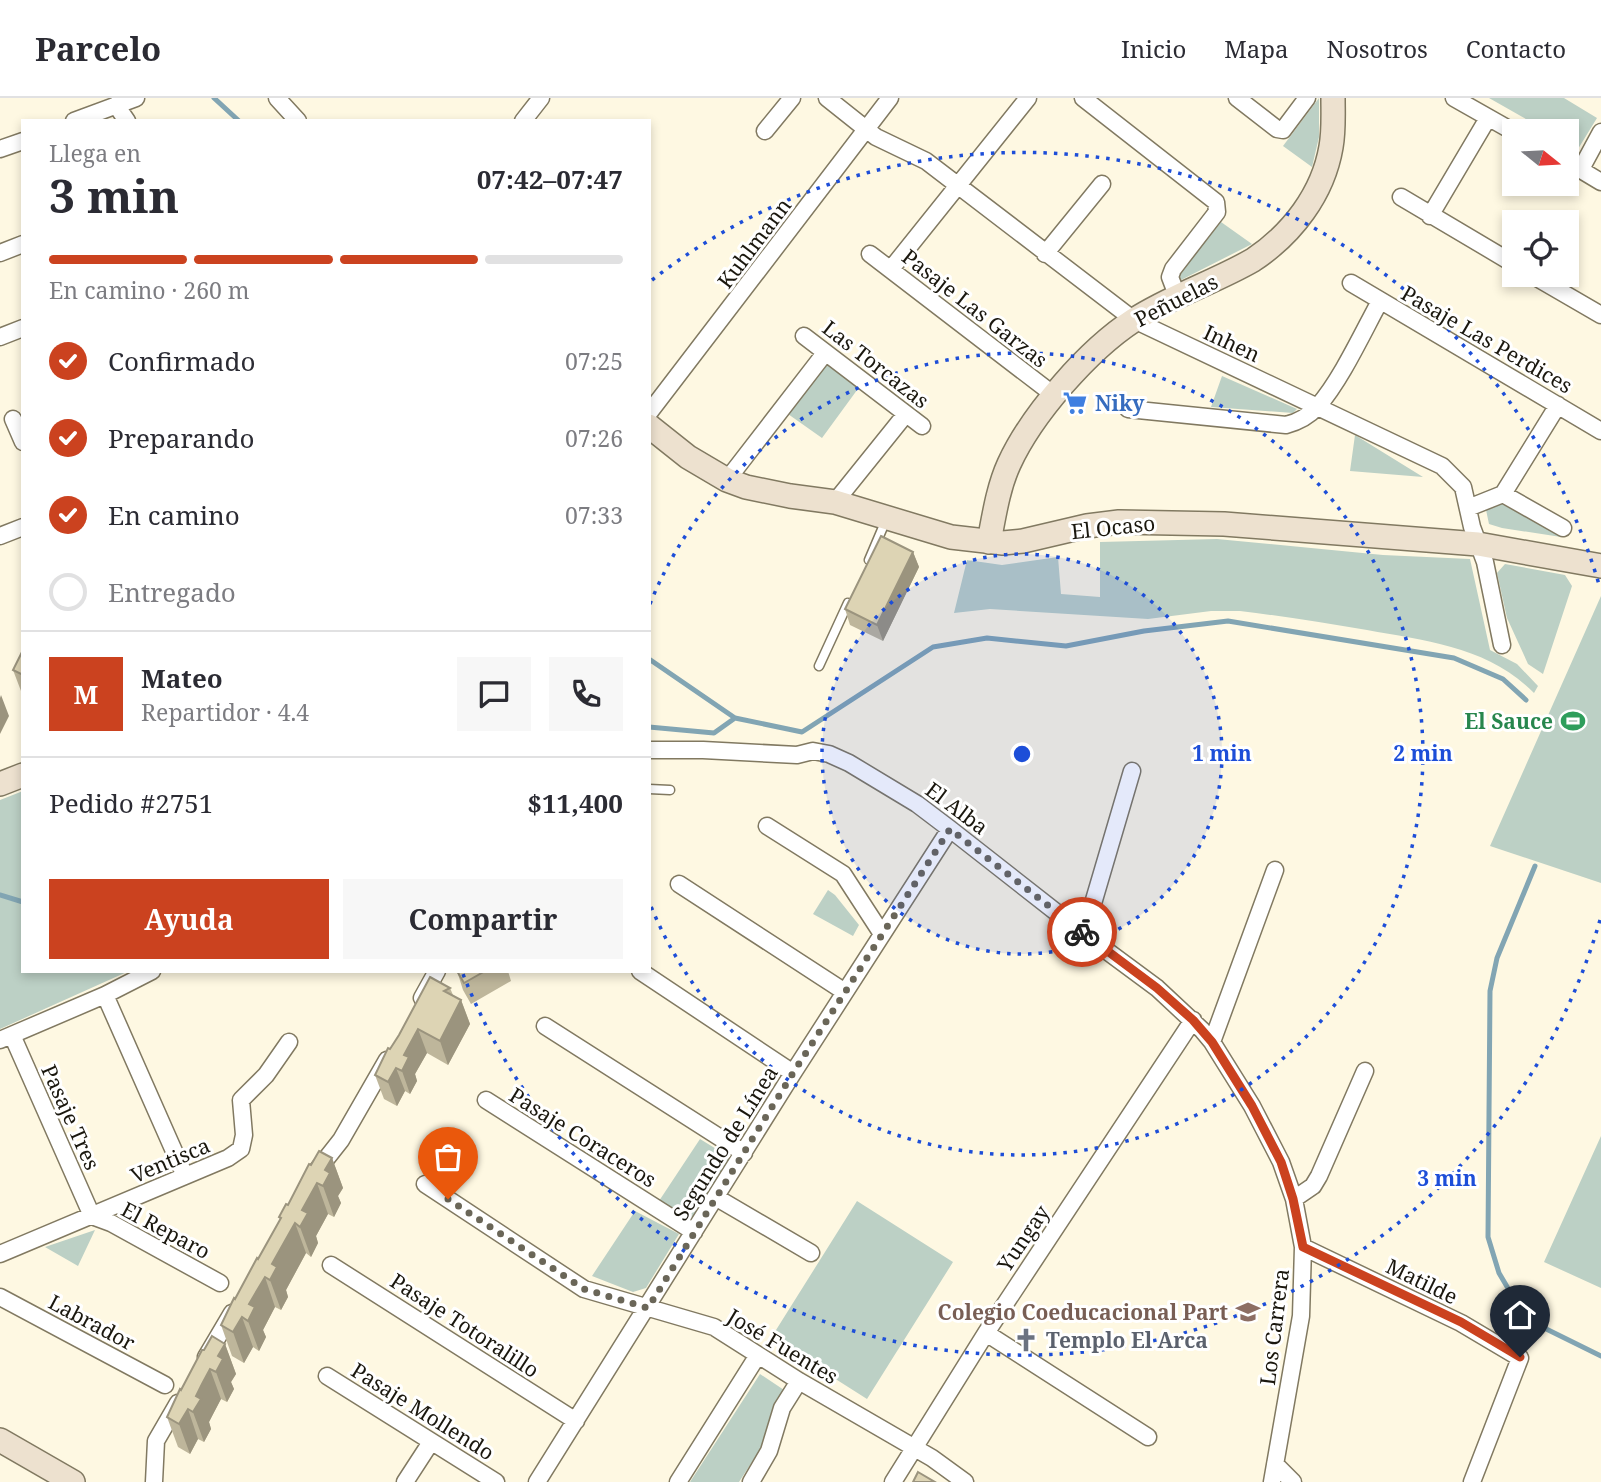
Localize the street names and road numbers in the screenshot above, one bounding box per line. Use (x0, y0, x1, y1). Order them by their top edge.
street label: Kuhlmann (711, 192, 797, 294)
street label: Pasaje Las Garzas (896, 242, 1054, 374)
street label: Peñuelas (1130, 267, 1222, 333)
street label: Pasaje Las Perdices (1396, 279, 1578, 399)
street label: Las Torcazas (817, 314, 935, 414)
street label: Inhen (1199, 318, 1265, 368)
street label: El Ocaso (1070, 509, 1156, 545)
street label: El Alba (920, 775, 994, 841)
street label: Pasaje Tres (35, 1060, 107, 1174)
street label: Segundo de Línea (666, 1060, 784, 1226)
street label: Pasaje Coraceros (504, 1081, 662, 1193)
street label: Ventisca (126, 1131, 214, 1189)
street label: El Reparo (117, 1195, 215, 1265)
street label: Yungay (990, 1199, 1056, 1278)
street label: Matilde (1382, 1252, 1462, 1310)
street label: Pasaje Totoralillo (385, 1266, 545, 1384)
street label: Los Carrera (1253, 1267, 1295, 1387)
street label: Labrador (44, 1288, 140, 1356)
street label: José Fuentes (722, 1301, 844, 1390)
street label: Pasaje Mollendo (346, 1356, 500, 1466)

